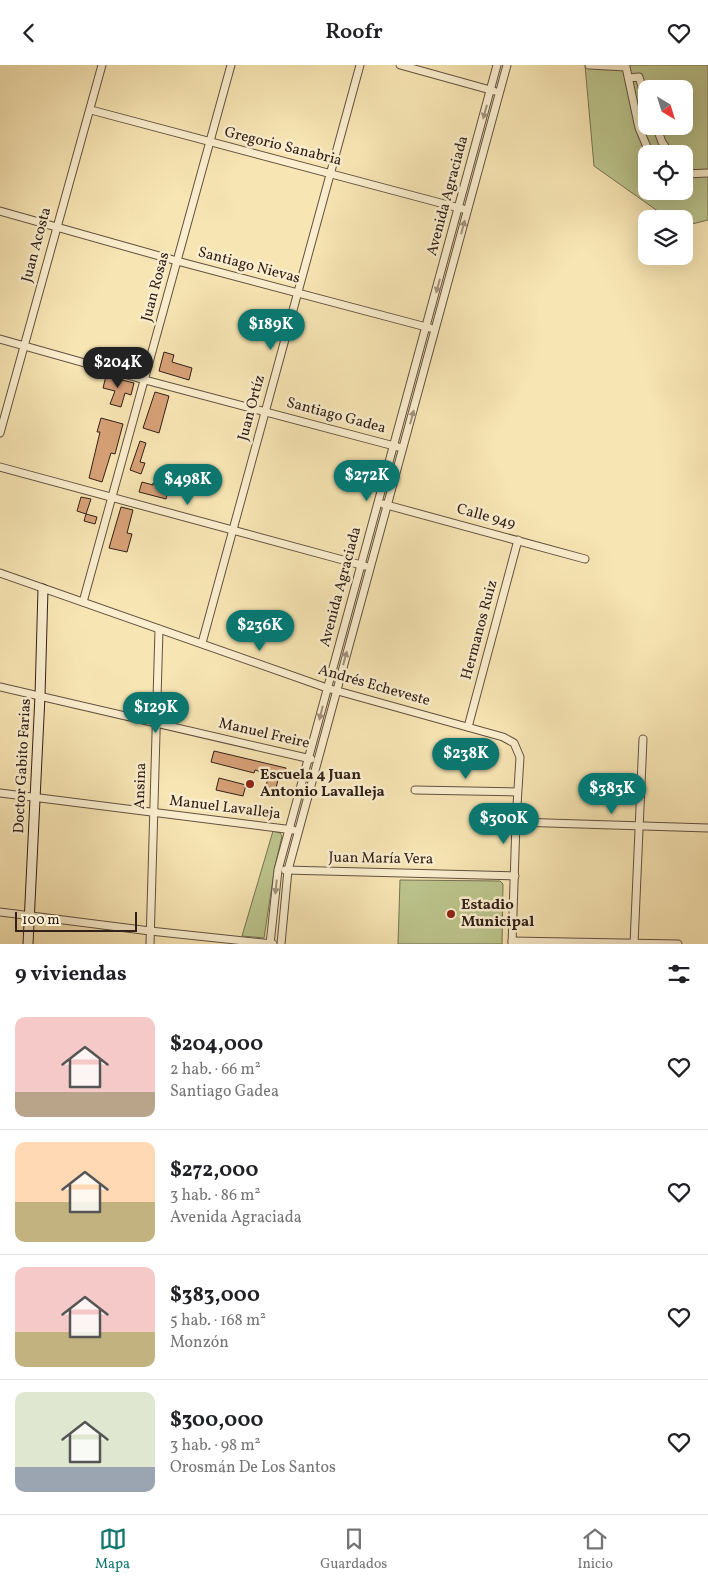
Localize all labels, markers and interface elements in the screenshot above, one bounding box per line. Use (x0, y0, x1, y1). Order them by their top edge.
text: Roofr (325, 17, 383, 48)
icon: back (15, 19, 43, 47)
icon: heart (665, 19, 693, 47)
north arrow (638, 80, 692, 135)
map controls (638, 80, 693, 265)
one-way arrow (481, 105, 489, 120)
street label: Gregorio Sanabria (222, 122, 344, 172)
street label: Avenida Agraciada (422, 134, 474, 258)
button: locate (638, 145, 693, 200)
street label: Juan Acosta (17, 205, 57, 285)
button: layers (638, 210, 693, 265)
one-way arrow (460, 219, 468, 234)
street label: Santiago Nievas (196, 242, 302, 290)
street label: Juan Rosas (137, 250, 175, 324)
one-way arrow (433, 278, 441, 293)
pin: $189K (236, 309, 306, 351)
text: $189K (249, 314, 293, 336)
pin: $204K (83, 347, 153, 389)
text: $204K (94, 352, 142, 374)
street label: Juan Ortíz (233, 373, 271, 443)
street label: Santiago Gadea (284, 393, 388, 439)
one-way arrow (408, 410, 416, 425)
pin: $272K (332, 459, 402, 502)
pin: $498K (153, 463, 223, 506)
text: $272K (345, 465, 389, 487)
text: $498K (164, 469, 212, 491)
street label: Calle 949 (454, 499, 518, 535)
street label: Avenida Agraciada (315, 525, 367, 649)
street label: Hermanos Ruiz (457, 578, 503, 682)
pin: $236K (225, 609, 295, 652)
text: $236K (237, 615, 283, 637)
one-way arrow (342, 651, 350, 666)
street label: Andrés Echeveste (316, 660, 432, 712)
pin: $129K (121, 691, 191, 734)
text: $129K (134, 697, 178, 719)
street label: Doctor Gabito Farias (9, 698, 37, 834)
one-way arrow (317, 705, 325, 720)
street label: Manuel Freire (216, 713, 312, 755)
pin: $238K (431, 737, 501, 780)
text: $238K (443, 743, 489, 765)
street label: Ansina (130, 762, 152, 810)
place label: Escuela 4 Juan Antonio Lavalleja (260, 765, 385, 803)
pin: $383K (577, 773, 647, 815)
marker: Escuela 4 Juan Antonio Lavalleja (244, 778, 256, 790)
text: $383K (589, 778, 635, 800)
street label: Manuel Lavalleja (168, 791, 282, 825)
pin: $300K (469, 803, 539, 845)
text: $300K (480, 808, 528, 830)
street label: Juan María Vera (328, 848, 434, 870)
one-way arrow (272, 879, 280, 895)
place label: Estadio Municipal (461, 895, 534, 933)
marker: Estadio Municipal (445, 908, 457, 920)
scale bar (15, 909, 138, 932)
text: 100 m (22, 911, 60, 930)
text: 9 viviendas (15, 960, 127, 989)
icon: filters (665, 960, 693, 988)
text: $204,000 (170, 1030, 263, 1059)
icon: home (55, 1037, 115, 1097)
icon: heart (665, 1053, 693, 1081)
text: 2 hab. · 66 m² (170, 1059, 261, 1081)
text: Santiago Gadea (170, 1081, 279, 1103)
text: $272,000 (170, 1156, 258, 1185)
icon: home (55, 1162, 115, 1222)
icon: heart (665, 1178, 693, 1206)
text: 3 hab. · 86 m² (170, 1185, 260, 1207)
text: Avenida Agraciada (170, 1207, 302, 1229)
text: $383,000 (170, 1281, 260, 1310)
icon: home (55, 1287, 115, 1347)
icon: heart (665, 1303, 693, 1331)
text: 5 hab. · 168 m² (170, 1310, 266, 1332)
text: Monzón (170, 1332, 229, 1354)
text: $300,000 (170, 1406, 263, 1435)
icon: home (55, 1412, 115, 1472)
icon: heart (665, 1428, 693, 1456)
text: 3 hab. · 98 m² (170, 1435, 261, 1457)
text: Orosmán De Los Santos (170, 1457, 336, 1479)
tab: Mapa (95, 1525, 130, 1574)
tab: Guardados (320, 1525, 387, 1574)
tab: Inicio (577, 1525, 613, 1574)

